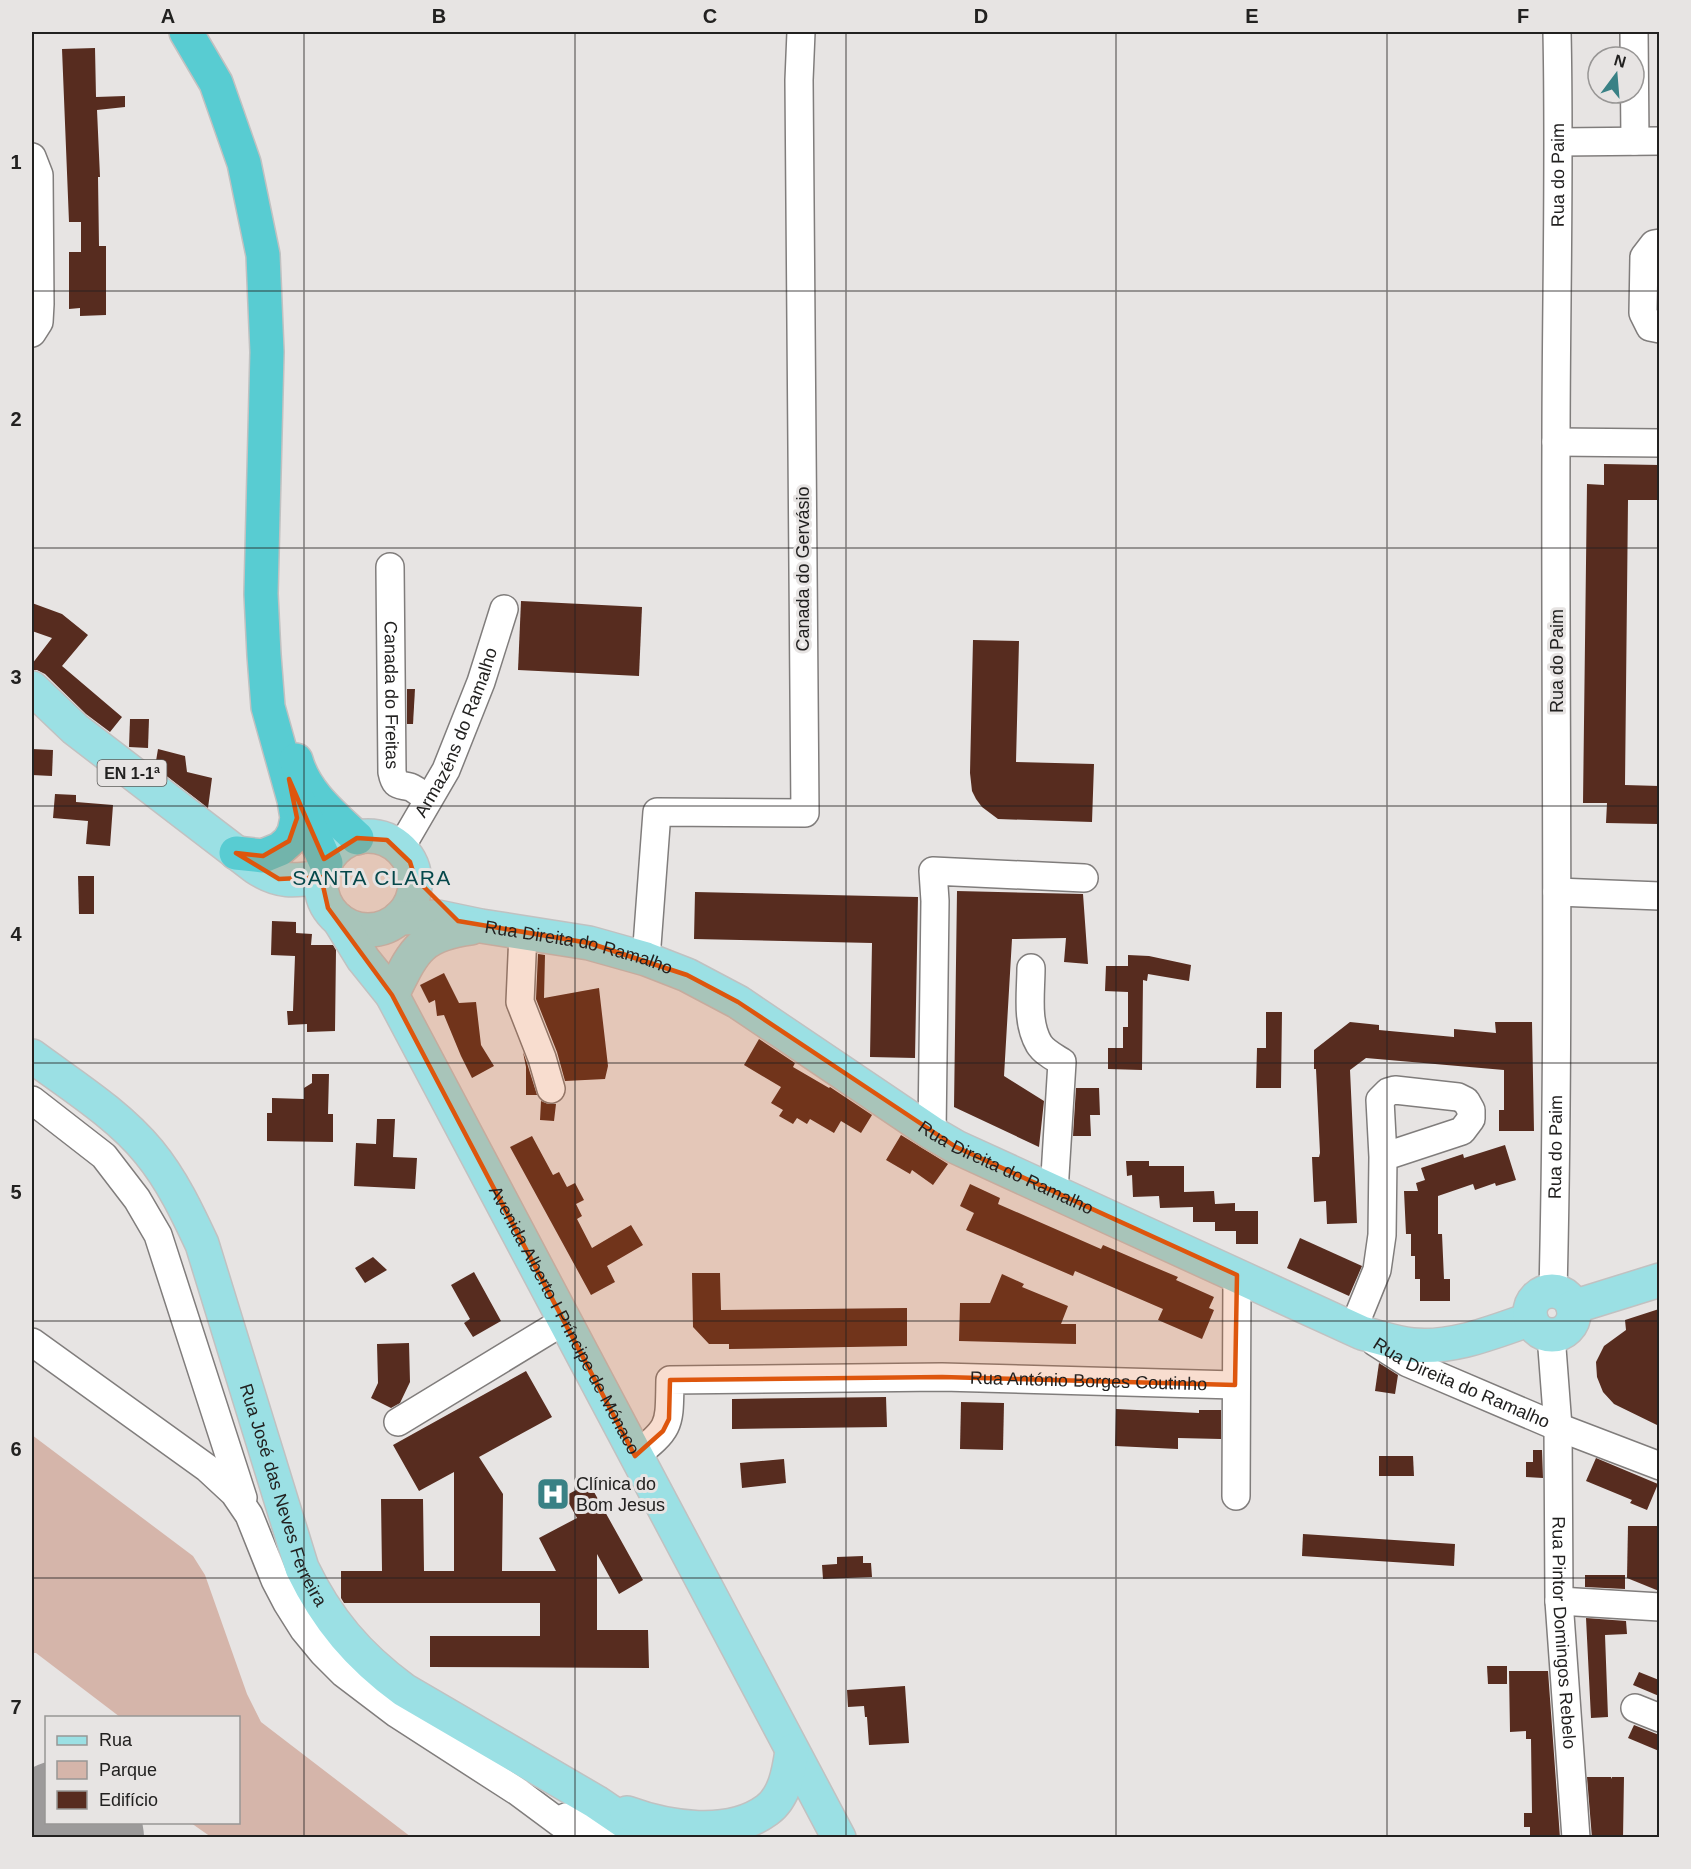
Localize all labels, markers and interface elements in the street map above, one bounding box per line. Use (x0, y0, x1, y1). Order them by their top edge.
text: A (161, 5, 175, 27)
text: B (432, 5, 446, 27)
text: C (703, 5, 717, 27)
text: D (974, 5, 988, 27)
text: E (1245, 5, 1259, 27)
text: F (1517, 5, 1529, 27)
north arrow (1586, 45, 1646, 105)
text: N (1612, 51, 1628, 71)
street label: Rua do Paim (1548, 123, 1568, 227)
text: 1 (10, 151, 22, 173)
text: 2 (10, 408, 22, 430)
street label: Canada do Gervásio (793, 486, 813, 652)
street label: Rua do Paim (1547, 609, 1567, 713)
street label: Canada do Freitas (381, 621, 402, 769)
street label: Armazéns do Ramalho (411, 645, 501, 821)
text: 3 (10, 666, 22, 688)
road number: EN 1-1ª (98, 760, 166, 786)
district label: SANTA CLARA (292, 866, 452, 889)
street label: Rua Direita do Ramalho (483, 917, 675, 978)
text: 4 (10, 923, 22, 945)
street label: Rua do Paim (1545, 1095, 1566, 1199)
street label: Rua Direita do Ramalho (914, 1117, 1097, 1219)
text: 5 (10, 1181, 22, 1203)
street label: Avenida Alberto I Príncipe de Mónaco (485, 1182, 644, 1458)
street label: Rua Direita do Ramalho (1370, 1334, 1553, 1432)
street label: Rua António Borges Coutinho (970, 1368, 1207, 1394)
street label: Rua José das Neves Ferreira (236, 1381, 331, 1611)
text: 6 (10, 1438, 22, 1460)
place label: Clínica do Bom Jesus (576, 1474, 665, 1515)
hospital icon: Clínica do Bom Jesus (535, 1476, 571, 1512)
street label: Rua Pintor Domingos Rebelo (1549, 1516, 1580, 1750)
text: 7 (10, 1696, 22, 1718)
legend (45, 1716, 240, 1824)
text: Rua (99, 1730, 133, 1750)
text: Parque (99, 1760, 157, 1780)
text: Edifício (99, 1790, 158, 1810)

